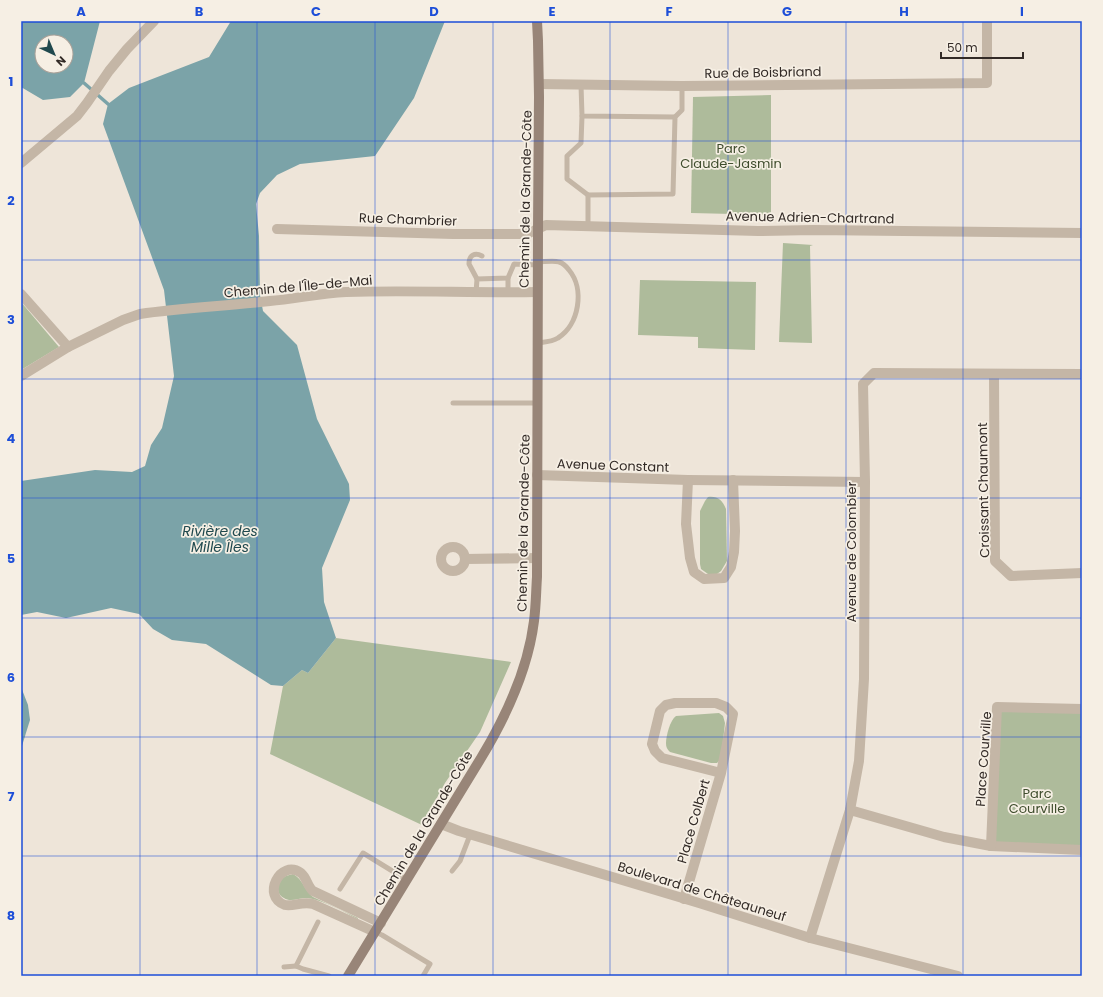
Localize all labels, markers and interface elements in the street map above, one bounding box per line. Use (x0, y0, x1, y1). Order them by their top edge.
text: A (76, 2, 86, 21)
text: B (195, 2, 204, 21)
text: C (311, 2, 321, 21)
text: D (429, 2, 439, 21)
text: E (548, 2, 556, 21)
text: F (665, 2, 673, 21)
text: G (782, 2, 792, 21)
text: H (899, 2, 909, 21)
text: I (1020, 2, 1024, 21)
north arrow (34, 34, 74, 74)
scale bar (941, 34, 1023, 60)
text: 50 m (947, 39, 978, 56)
text: N (52, 53, 69, 70)
street label: Rue de Boisbriand (704, 62, 822, 83)
text: 1 (9, 72, 13, 91)
street label: Chemin de la Grande-Côte (514, 110, 537, 288)
park label: Parc Claude-Jasmin (680, 139, 782, 173)
text: 2 (7, 191, 15, 210)
street label: Avenue Adrien-Chartrand (725, 207, 895, 228)
street label: Rue Chambrier (359, 208, 457, 231)
street label: Chemin de l'Île-de-Mai (223, 271, 373, 302)
text: 3 (7, 310, 15, 329)
street label: Croissant Chaumont (973, 422, 994, 558)
text: 4 (7, 429, 16, 448)
street label: Chemin de la Grande-Côte (512, 434, 535, 612)
street label: Avenue Constant (557, 454, 670, 477)
street label: Avenue de Colombier (842, 481, 861, 622)
water label: Rivière des Mille Îles (182, 521, 258, 557)
text: 5 (7, 549, 15, 568)
text: 6 (7, 668, 15, 687)
street label: Place Courville (971, 711, 996, 807)
street label: Chemin de la Grande-Côte (369, 747, 477, 909)
street label: Place Colbert (672, 776, 715, 866)
park label: Parc Courville (1009, 784, 1065, 818)
text: 7 (8, 787, 15, 806)
street label: Boulevard de Châteauneuf (615, 857, 789, 926)
text: 8 (7, 906, 15, 925)

